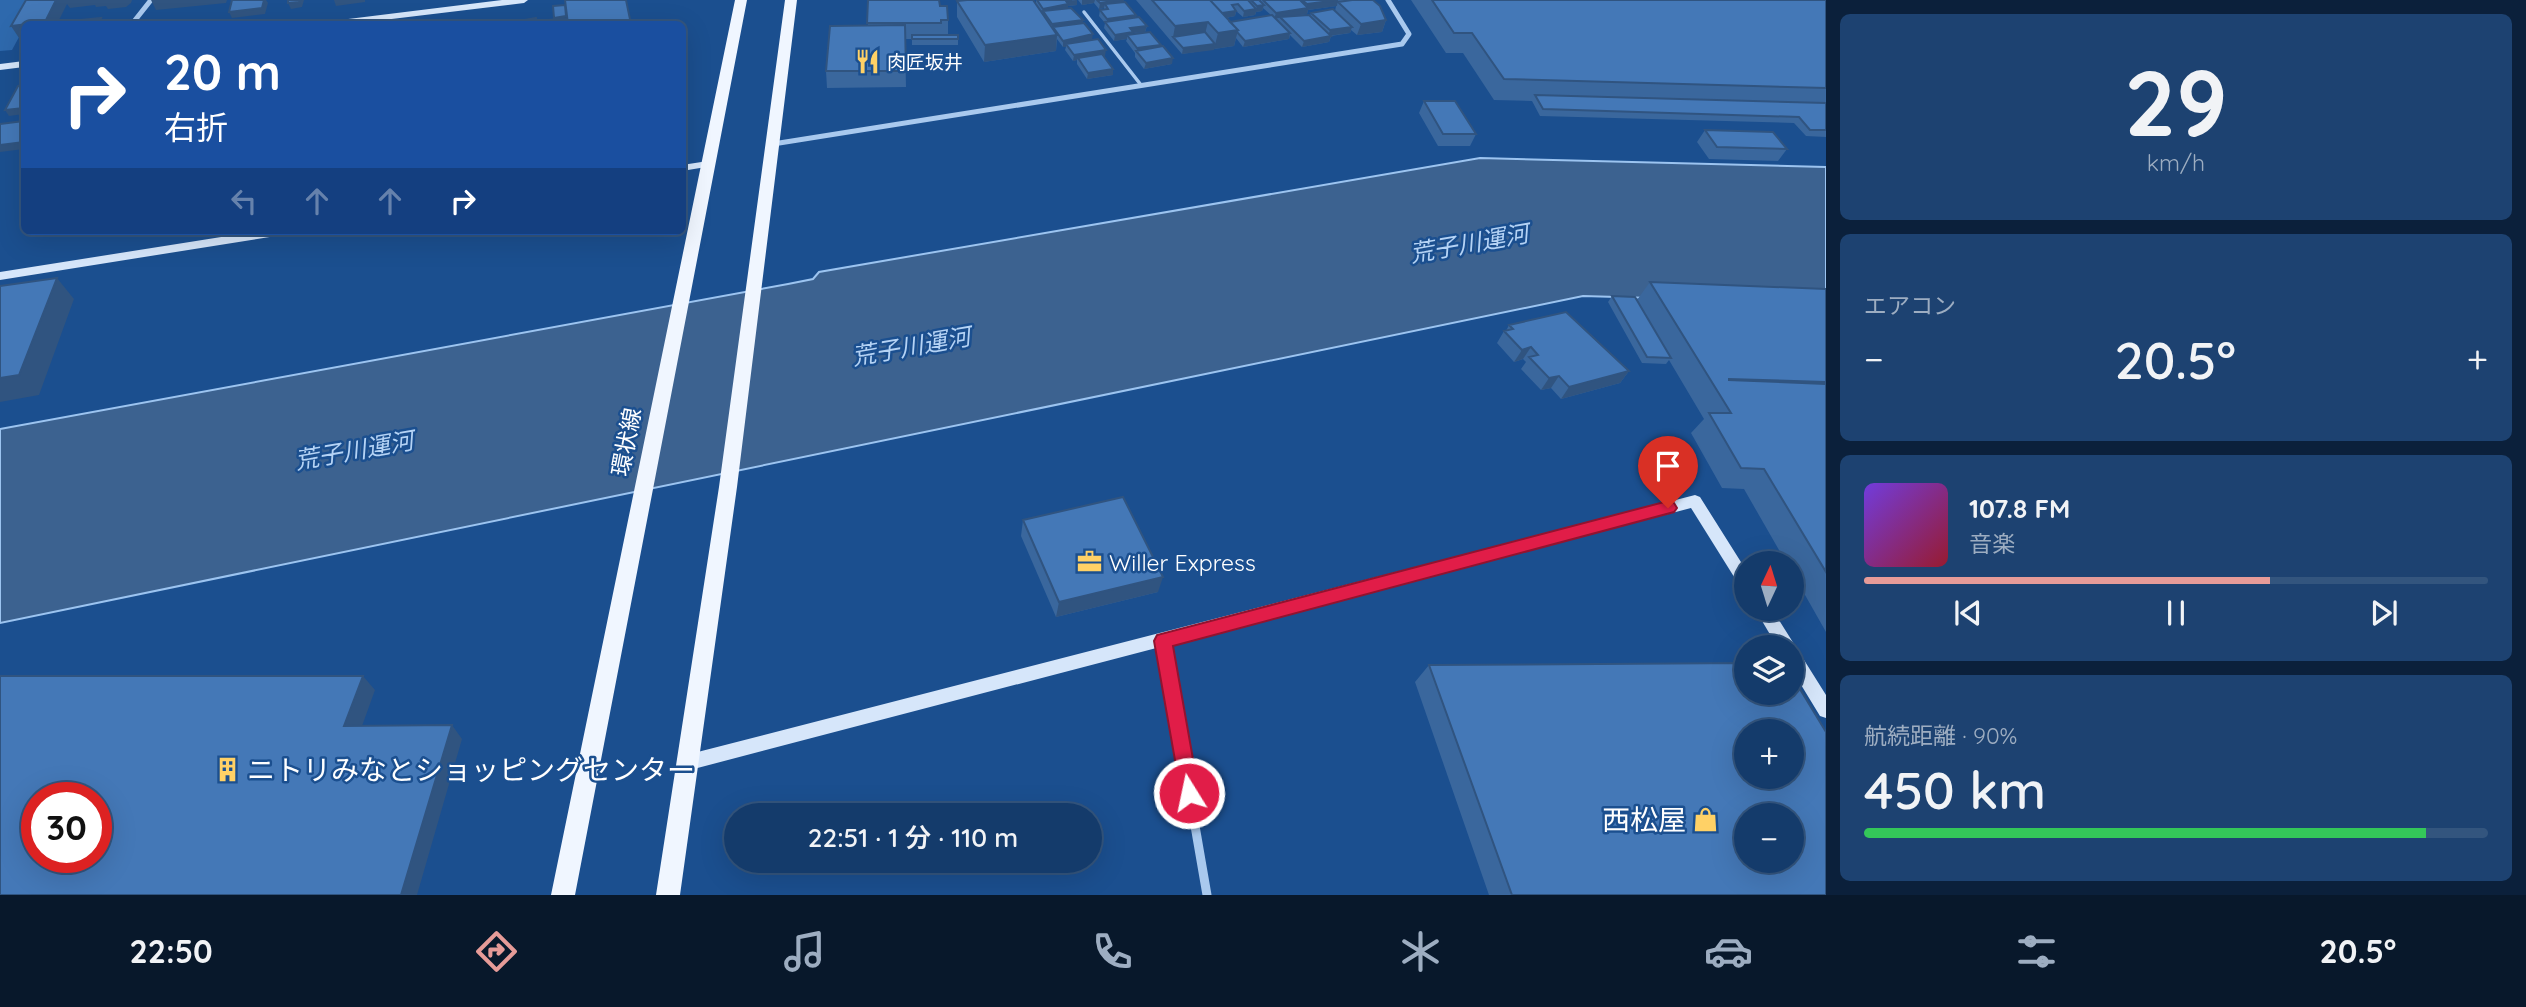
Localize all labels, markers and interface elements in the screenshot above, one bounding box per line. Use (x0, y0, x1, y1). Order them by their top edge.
text: 20 m (164, 41, 281, 102)
text: 29 (2124, 45, 2228, 159)
restaurant icon: 肉匠坂井 (853, 48, 881, 76)
icon: right (49, 49, 140, 140)
place label: 肉匠坂井 (887, 50, 963, 74)
text: 右折 (164, 107, 228, 147)
text: km/h (2147, 148, 2205, 177)
icon: left (225, 182, 263, 220)
icon: ahead (298, 182, 336, 220)
icon: ahead (371, 182, 409, 220)
icon: right (444, 182, 482, 220)
water label: 荒子川運河 (1407, 217, 1535, 268)
text: エアコン (1864, 291, 1956, 320)
water label: 荒子川運河 (849, 320, 977, 371)
text: 20.5° (2114, 327, 2236, 392)
text: − (1864, 335, 1884, 383)
text: + (2467, 335, 2488, 383)
street label: 環状線 (605, 405, 647, 479)
water label: 荒子川運河 (292, 424, 420, 475)
pin (1638, 436, 1698, 508)
icon: arrive (1649, 447, 1687, 485)
text: 107.8 FM (1969, 492, 2070, 525)
text: 音楽 (1969, 529, 2015, 558)
office icon: Willer Express (1075, 548, 1103, 576)
place label: Willer Express (1109, 548, 1256, 577)
north arrow (1734, 551, 1804, 621)
map controls (1734, 551, 1804, 873)
icon: previous (1949, 594, 1987, 632)
icon: pause (2157, 594, 2195, 632)
icon: next (2365, 594, 2403, 632)
button: layers (1734, 635, 1804, 705)
button: + (1734, 719, 1804, 789)
text: 航続距離 · 90% (1864, 721, 2017, 750)
place label: ニトリみなとショッピングセンター (247, 752, 695, 787)
building icon: ニトリみなとショッピングセンター (213, 755, 241, 783)
position arrow (1152, 756, 1226, 830)
text: 450 km (1864, 757, 2046, 822)
speed limit sign: 30 (21, 782, 112, 873)
place label: 西松屋 (1602, 802, 1686, 837)
button: − (1734, 803, 1804, 873)
shop icon: 西松屋 (1692, 805, 1720, 833)
text: 22:51 · 1 分 · 110 m (808, 821, 1018, 854)
icon: directions (472, 927, 521, 976)
icon: music (780, 927, 829, 976)
icon: phone (1088, 927, 1137, 976)
icon: climate (1396, 927, 1445, 976)
icon: car (1704, 927, 1753, 976)
icon: filters (2012, 927, 2061, 976)
text: 22:50 (129, 931, 213, 971)
text: 20.5° (2320, 931, 2396, 971)

